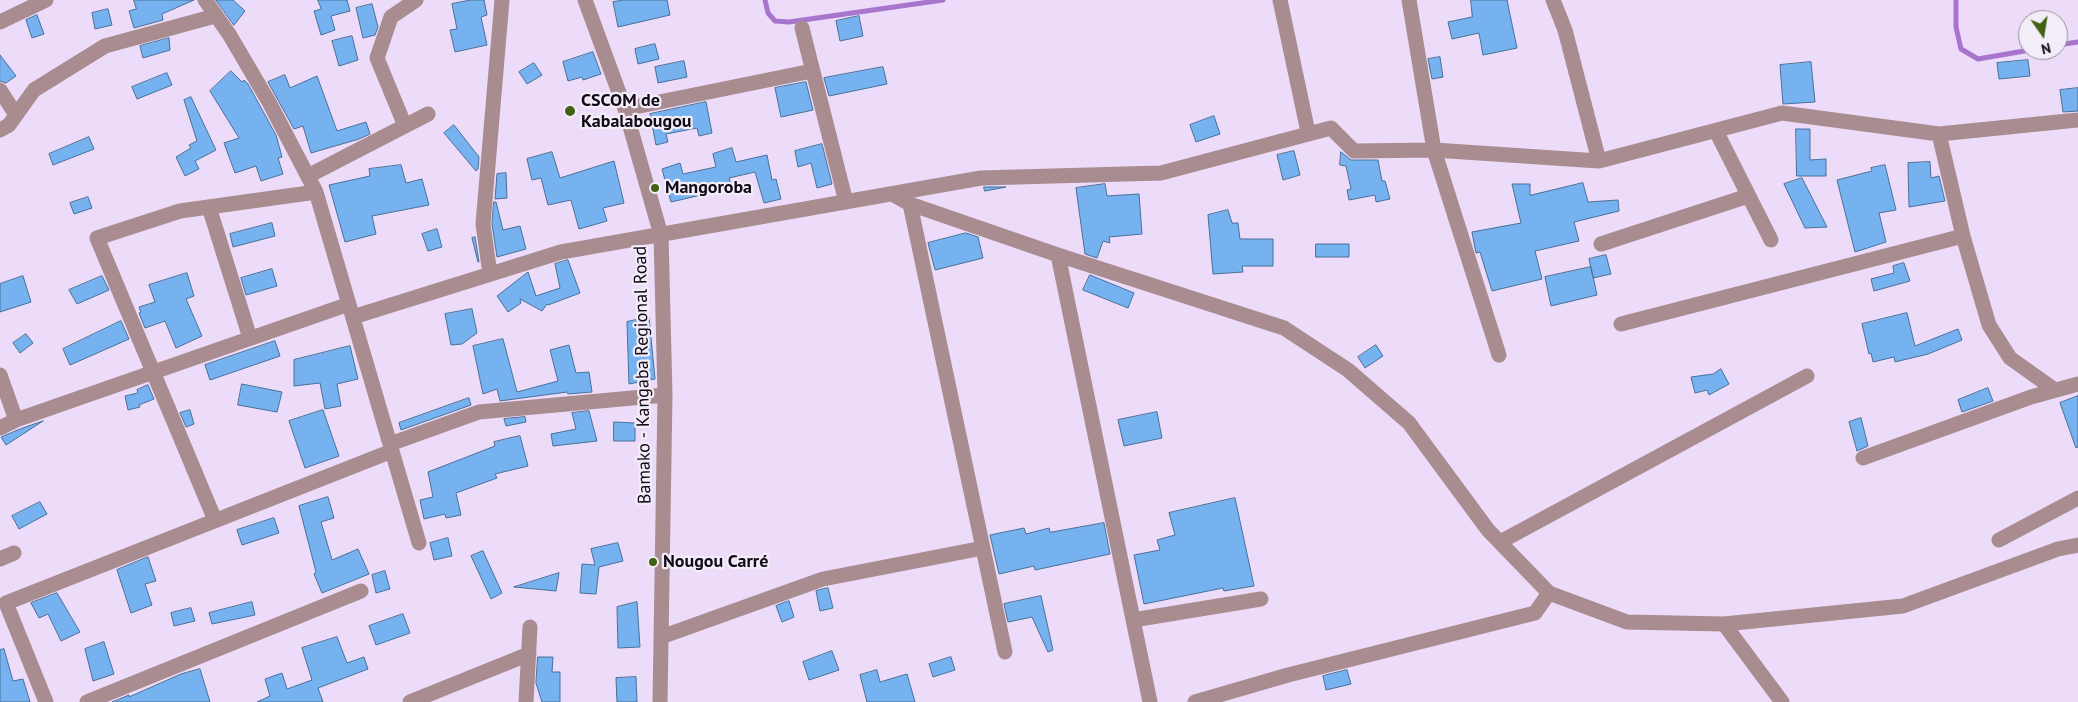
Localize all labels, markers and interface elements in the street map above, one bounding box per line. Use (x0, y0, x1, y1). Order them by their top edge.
north arrow (2018, 10, 2068, 60)
text: N (2040, 39, 2053, 58)
place label: CSCOM de Kabalabougou (581, 90, 692, 132)
marker: CSCOM de Kabalabougou (563, 104, 577, 118)
place label: Mangoroba (665, 177, 752, 199)
marker: Mangoroba (649, 182, 661, 194)
street label: Bamako - Kangaba Regional Road (630, 246, 656, 504)
place label: Nougou Carré (663, 551, 768, 573)
marker: Nougou Carré (647, 556, 659, 568)

